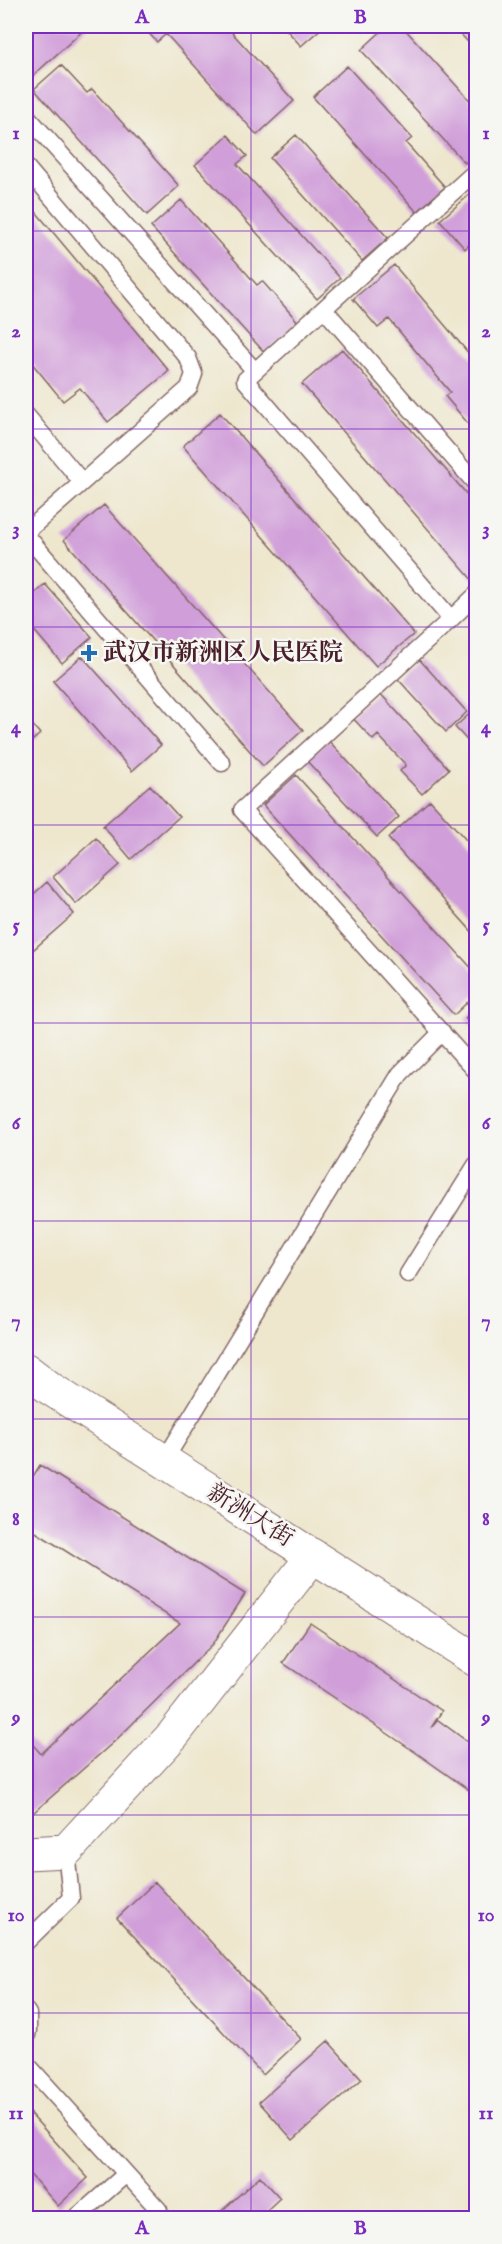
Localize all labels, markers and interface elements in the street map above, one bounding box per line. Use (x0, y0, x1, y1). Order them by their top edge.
text: A (134, 5, 150, 30)
text: B (353, 5, 367, 30)
text: 1 (12, 121, 20, 146)
text: 1 (482, 121, 490, 146)
text: 2 (11, 319, 21, 344)
text: 2 (481, 319, 491, 344)
text: 3 (12, 517, 20, 542)
text: 3 (482, 517, 490, 542)
place label: 武汉市新洲区人民医院 (103, 638, 343, 669)
marker: 武汉市新洲区人民医院 (80, 644, 98, 662)
text: 4 (11, 715, 22, 740)
text: 4 (481, 715, 492, 740)
text: 5 (12, 913, 20, 938)
text: 5 (482, 913, 490, 938)
text: 6 (12, 1111, 22, 1136)
text: 6 (482, 1111, 492, 1136)
text: 7 (11, 1309, 21, 1334)
text: 7 (481, 1309, 491, 1334)
street label: 新洲大街 (201, 1477, 299, 1555)
text: 8 (12, 1507, 20, 1532)
text: 8 (482, 1507, 490, 1532)
text: 9 (11, 1705, 21, 1730)
text: 9 (481, 1705, 491, 1730)
text: 10 (7, 1903, 25, 1928)
text: 10 (477, 1903, 495, 1928)
text: 11 (9, 2101, 23, 2126)
text: 11 (479, 2101, 493, 2126)
text: A (134, 2216, 150, 2241)
text: B (353, 2216, 367, 2241)

